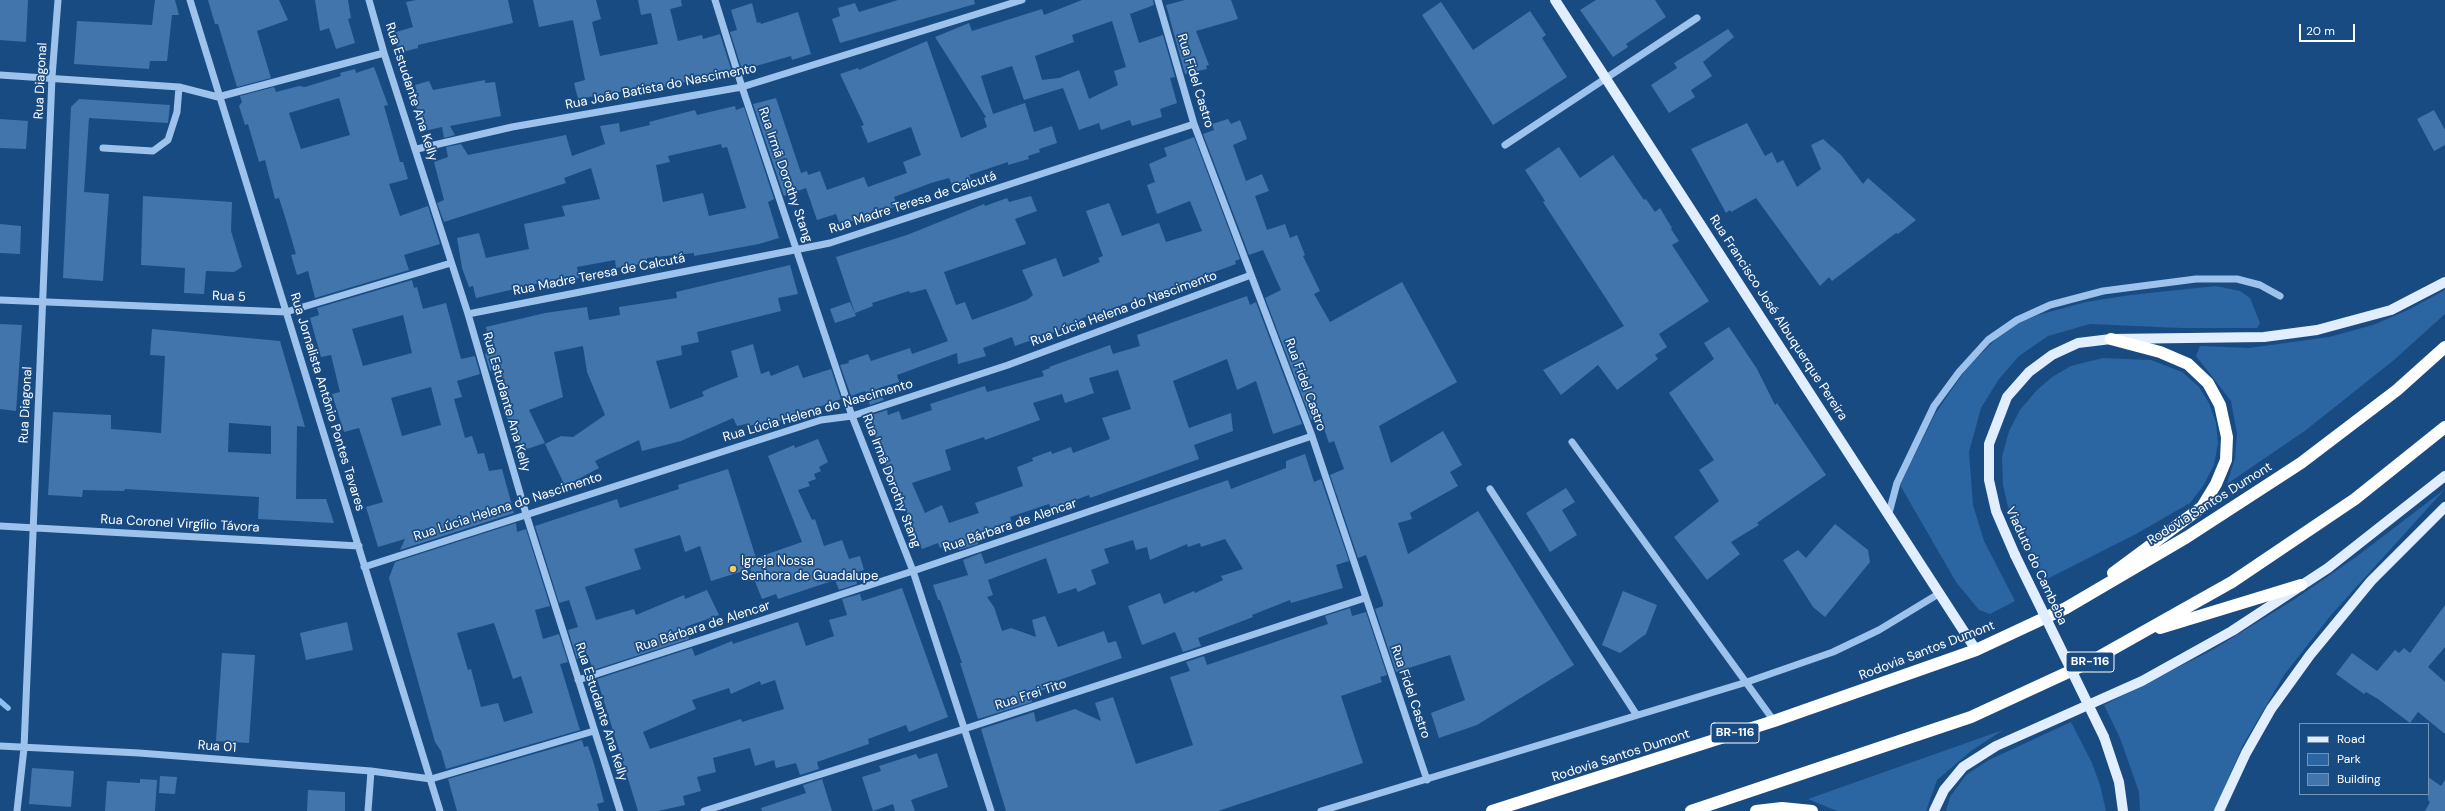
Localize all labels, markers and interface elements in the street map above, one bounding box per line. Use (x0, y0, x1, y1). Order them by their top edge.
scale bar (2301, 16, 2357, 42)
street label: Rua Estudante Ana Kelly (381, 21, 441, 163)
text: 20 m (2306, 23, 2335, 39)
street label: Rua Fidel Castro (1173, 32, 1217, 130)
street label: Rua Diagonal (31, 42, 51, 120)
street label: Rua João Batista do Nascimento (564, 61, 758, 113)
street label: Rua Irmã Dorothy Stang (755, 105, 815, 245)
street label: Rua Madre Teresa de Calcutá (827, 169, 999, 237)
street label: Rua Francisco José Albuquerque Pereira (1706, 212, 1850, 424)
street label: Rua Madre Teresa de Calcutá (512, 251, 686, 299)
street label: Rua Lúcia Helena do Nascimento (1029, 268, 1219, 350)
street label: Rua 5 (212, 289, 246, 305)
street label: Rua Jornalista Antônio Pontes Tavares (286, 291, 368, 513)
street label: Rua Estudante Ana Kelly (479, 330, 533, 474)
street label: Rua Fidel Castro (1281, 336, 1329, 434)
street label: Rua Diagonal (16, 366, 36, 444)
street label: Rua Lúcia Helena do Nascimento (721, 376, 915, 446)
street label: Rua Irmã Dorothy Stang (858, 412, 924, 550)
street label: Rodovia Santos Dumont (2145, 459, 2275, 549)
street label: Rua Lúcia Helena do Nascimento (412, 469, 604, 545)
street label: Rua Bárbara de Alencar (941, 496, 1079, 556)
street label: Viaduto do Cambeba (2002, 504, 2070, 628)
street label: Rua Coronel Virgílio Távora (100, 512, 260, 536)
place label: Igreja Nossa Senhora de Guadalupe (741, 554, 878, 585)
marker: Igreja Nossa Senhora de Guadalupe (728, 564, 738, 574)
street label: Rua Bárbara de Alencar (634, 598, 772, 656)
street label: Rodovia Santos Dumont (1857, 618, 1997, 684)
street label: Rua Estudante Ana Kelly (571, 641, 631, 783)
street label: Rua Fidel Castro (1387, 643, 1433, 741)
road number: BR-116 (2066, 652, 2114, 672)
street label: Rua Frei Tito (993, 676, 1069, 714)
road number: BR-116 (1711, 723, 1759, 743)
legend (2299, 723, 2429, 795)
street label: Rodovia Santos Dumont (1550, 726, 1692, 786)
text: Road (2337, 731, 2365, 747)
street label: Rua 01 (197, 738, 237, 756)
text: Park (2337, 751, 2361, 767)
text: Building (2337, 771, 2381, 787)

